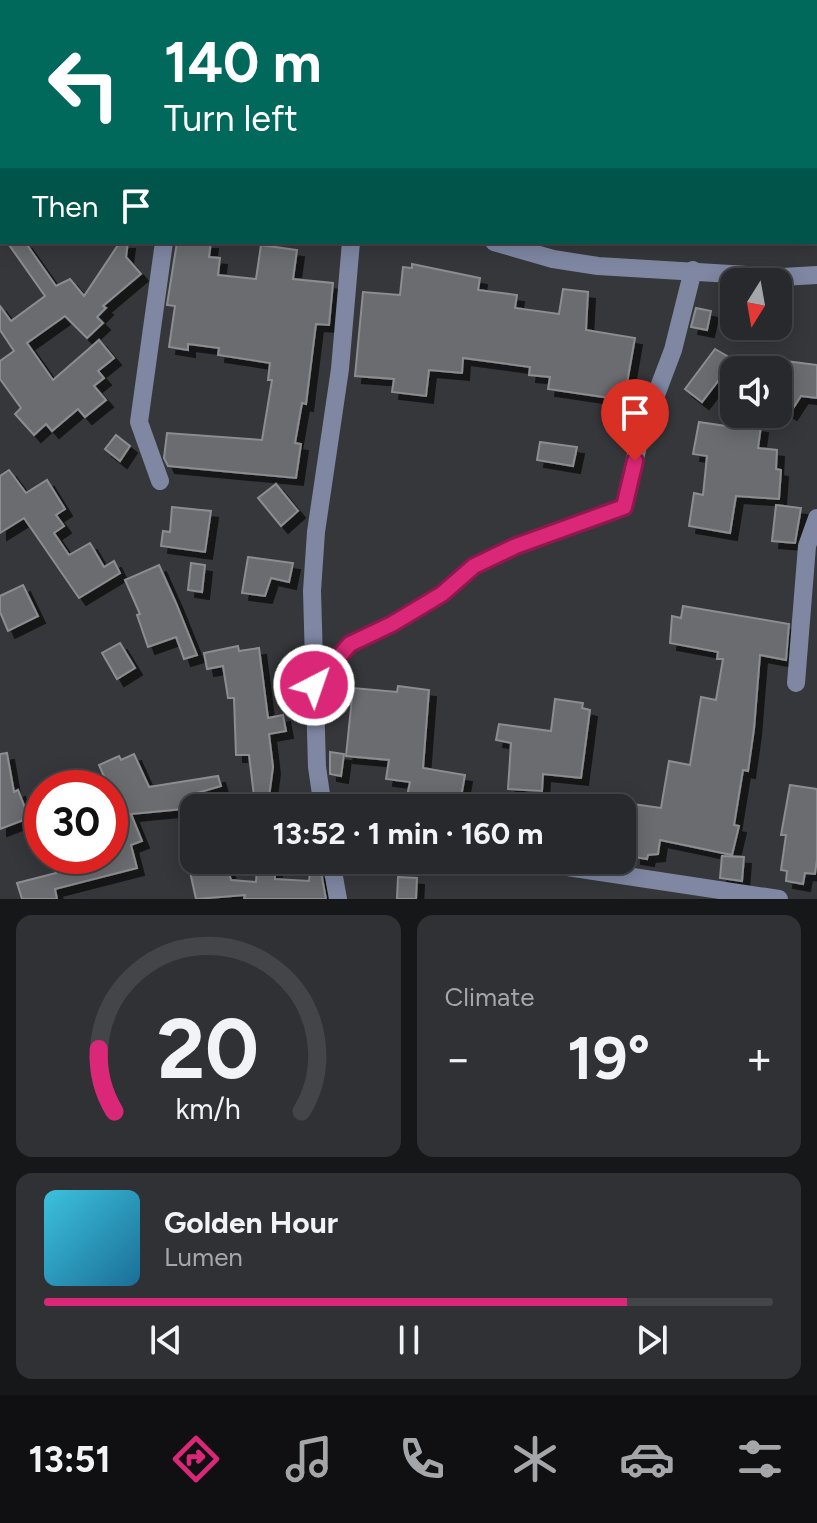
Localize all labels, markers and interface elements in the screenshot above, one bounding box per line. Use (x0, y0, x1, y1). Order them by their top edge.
text: 140 m (164, 29, 322, 96)
icon: left (32, 32, 136, 136)
text: Turn left (164, 97, 298, 140)
icon: arrive (114, 184, 158, 228)
text: Then (32, 188, 98, 225)
north arrow (720, 268, 792, 340)
map controls (720, 268, 792, 428)
button: sound (720, 356, 792, 428)
pin (601, 379, 669, 461)
icon: arrive (613, 391, 657, 435)
position arrow (272, 643, 356, 727)
speed limit sign: 30 (24, 770, 128, 874)
text: 13:52 · 1 min · 160 m (273, 815, 544, 852)
text: Climate (445, 981, 534, 1013)
text: 20 (157, 999, 259, 1099)
text: 19° (567, 1022, 650, 1094)
text: − (445, 1032, 472, 1085)
text: + (746, 1032, 773, 1085)
text: km/h (176, 1092, 241, 1126)
text: Golden Hour (164, 1204, 338, 1241)
text: Lumen (164, 1241, 243, 1273)
icon: previous (144, 1318, 188, 1362)
icon: pause (387, 1318, 431, 1362)
icon: next (630, 1318, 674, 1362)
icon: directions (168, 1431, 224, 1487)
icon: music (281, 1431, 337, 1487)
icon: phone (394, 1431, 450, 1487)
icon: climate (507, 1431, 563, 1487)
icon: car (619, 1431, 675, 1487)
icon: filters (732, 1431, 788, 1487)
text: 13:51 (28, 1438, 111, 1481)

